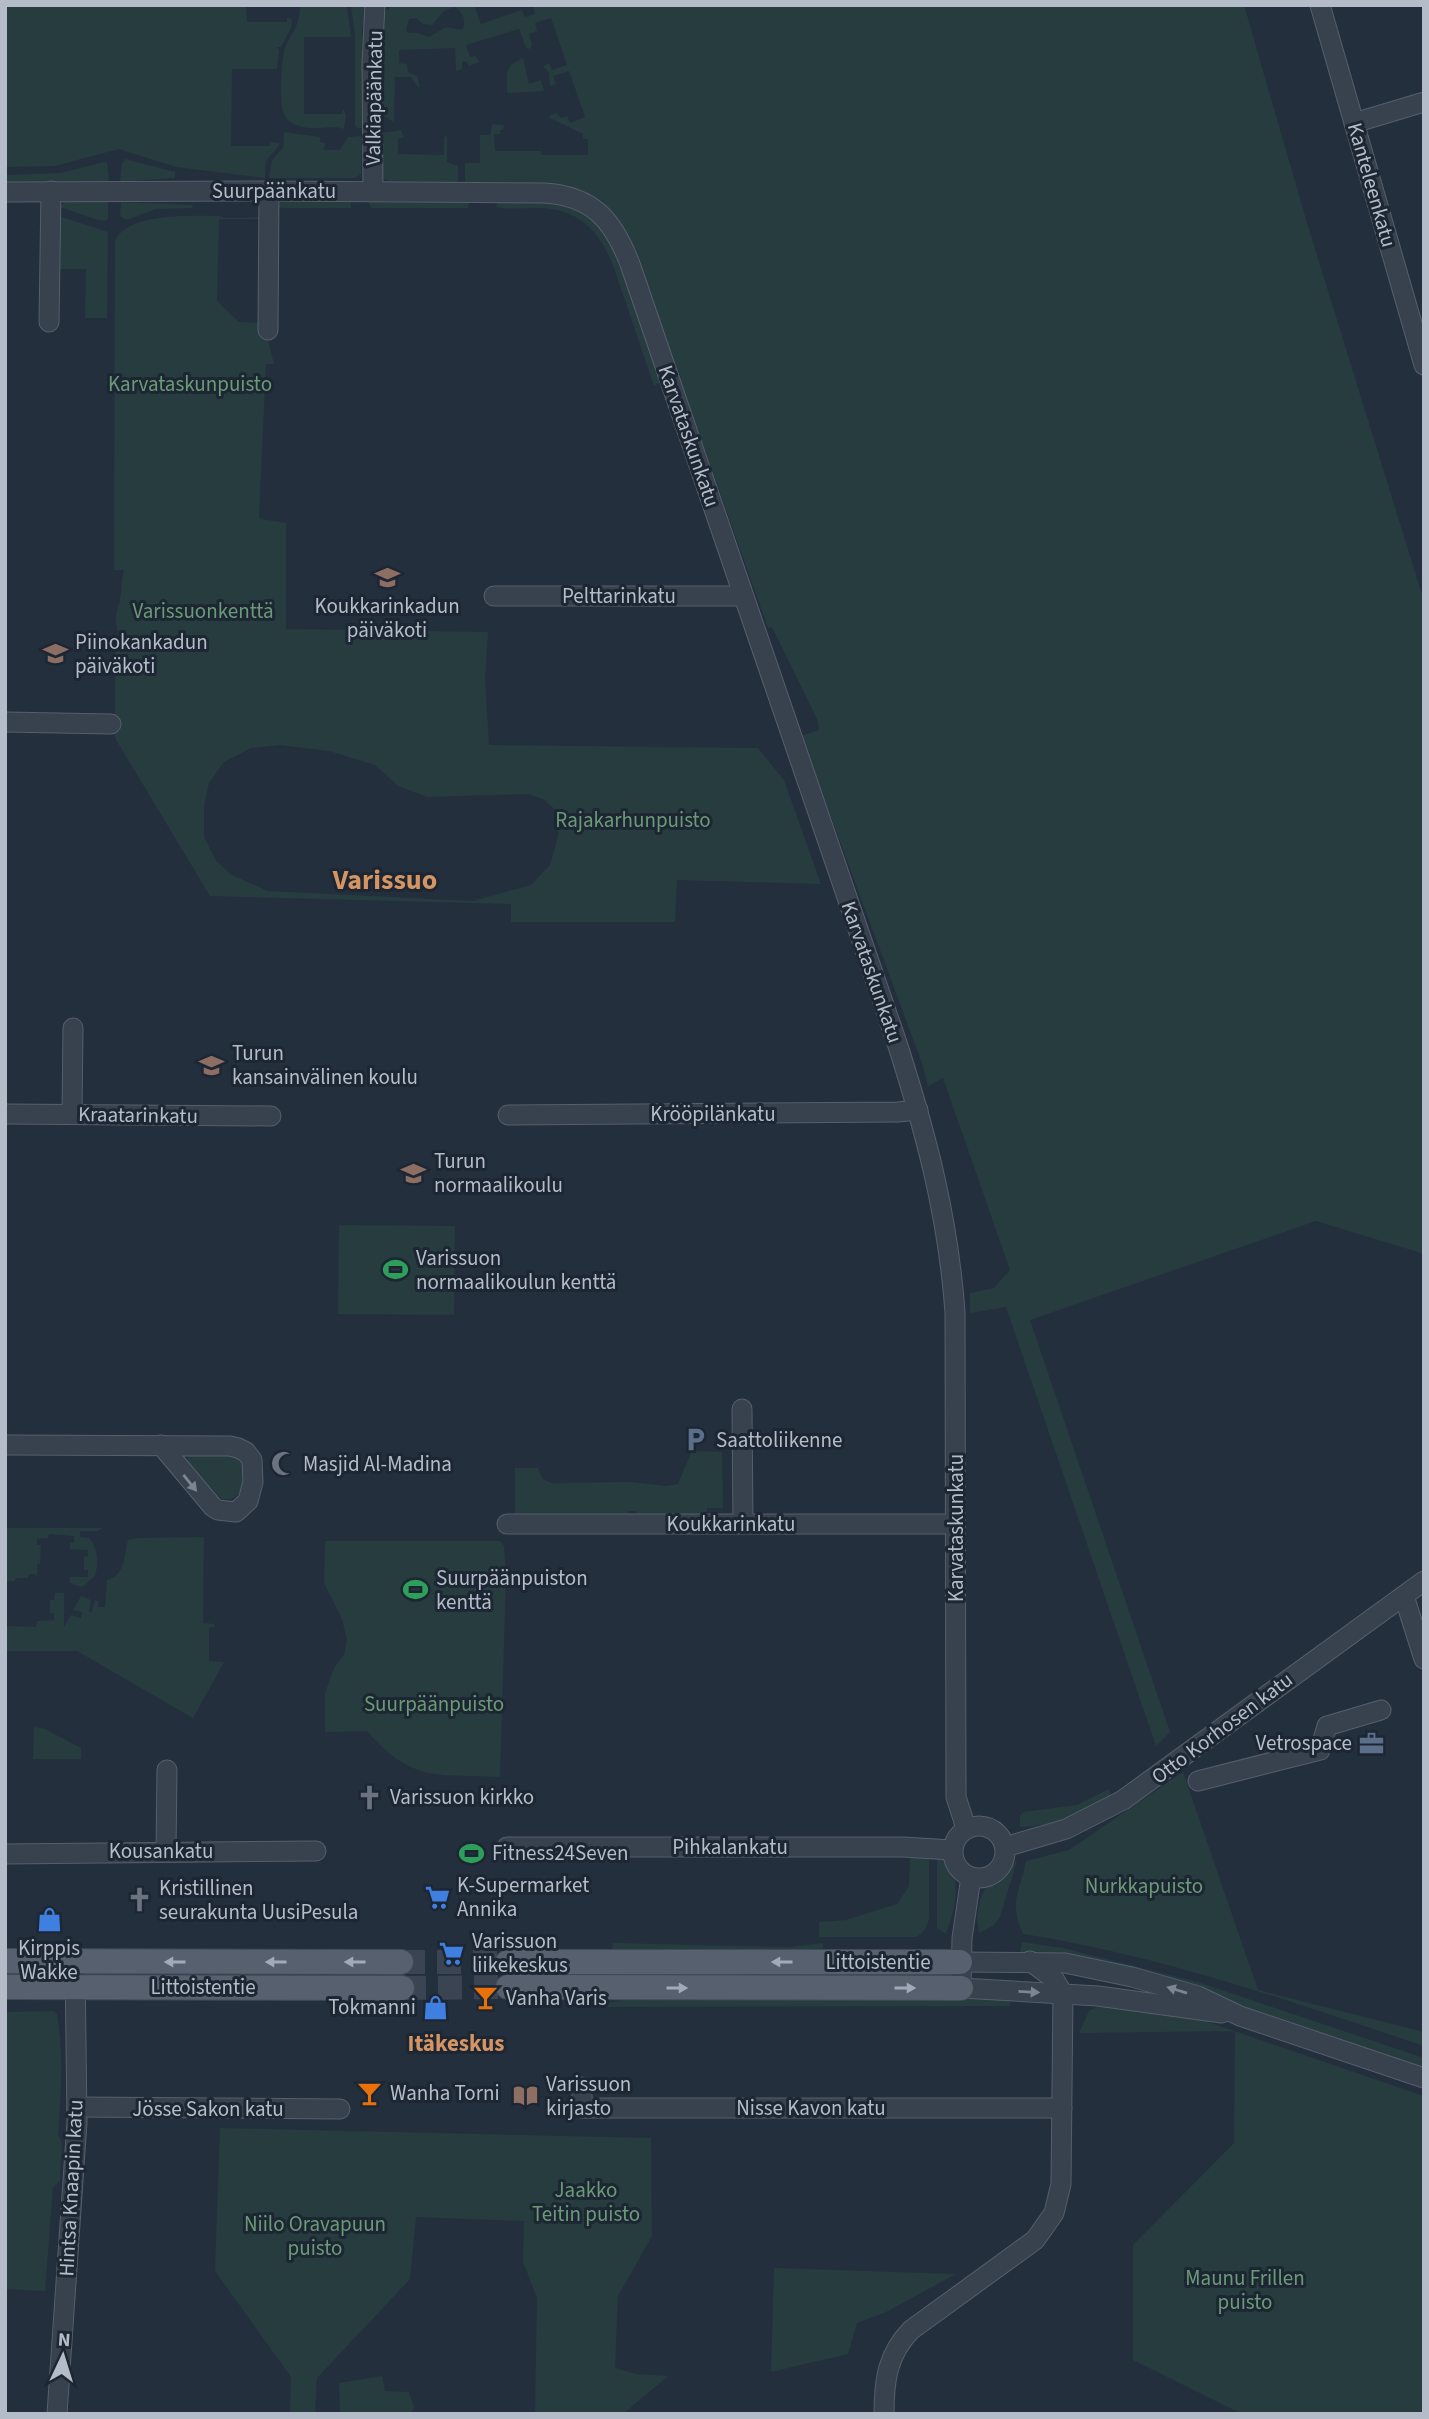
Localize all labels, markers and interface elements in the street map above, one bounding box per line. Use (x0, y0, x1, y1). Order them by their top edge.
street label: Valkiapäänkatu (358, 30, 390, 166)
street label: Kanteleenkatu (1340, 119, 1404, 251)
street label: Suurpäänkatu (212, 176, 336, 206)
street label: Karvataskunkatu (651, 361, 727, 511)
park label: Karvataskunpuisto (108, 369, 272, 399)
school or university icon: Koukkarinkadun päiväkoti (373, 563, 401, 591)
street label: Pelttarinkatu (562, 581, 676, 611)
place label: Koukkarinkadun päiväkoti (314, 591, 460, 645)
park label: Varissuonkenttä (132, 596, 274, 626)
place label: Piinokankadun päiväkoti (75, 627, 208, 681)
school or university icon: Piinokankadun päiväkoti (41, 640, 69, 668)
park label: Rajakarhunpuisto (555, 805, 711, 835)
district label: Varissuo (332, 860, 437, 900)
street label: Karvataskunkatu (834, 897, 910, 1047)
place label: Turun kansainvälinen koulu (232, 1038, 418, 1092)
school or university icon: Turun kansainvälinen koulu (198, 1051, 226, 1079)
street label: Kraatarinkatu (78, 1099, 198, 1131)
street label: Krööpilänkatu (650, 1099, 776, 1129)
place label: Turun normaalikoulu (434, 1146, 563, 1200)
school or university icon: Turun normaalikoulu (400, 1159, 428, 1187)
place label: Varissuon normaalikoulun kenttä (416, 1243, 616, 1297)
sports icon: Varissuon normaalikoulun kenttä (382, 1256, 410, 1284)
place label: Saattoliikenne (716, 1425, 842, 1455)
parking icon: Saattoliikenne (682, 1426, 710, 1454)
place label: Masjid Al-Madina (303, 1449, 452, 1479)
mosque icon: Masjid Al-Madina (269, 1450, 297, 1478)
street label: Karvataskunkatu (941, 1454, 971, 1602)
one-way arrow (182, 1474, 197, 1491)
street label: Koukkarinkatu (667, 1509, 795, 1539)
place label: Suurpäänpuiston kenttä (436, 1563, 588, 1617)
sports icon: Suurpäänpuiston kenttä (402, 1576, 430, 1604)
street label: Otto Korhosen katu (1145, 1665, 1299, 1791)
park label: Suurpäänpuisto (364, 1689, 504, 1719)
place label: Vetrospace (1255, 1728, 1352, 1758)
office icon: Vetrospace (1358, 1729, 1386, 1757)
place label: Varissuon kirkko (390, 1782, 534, 1812)
church icon: Varissuon kirkko (356, 1783, 384, 1811)
street label: Pihkalankatu (672, 1832, 788, 1862)
street label: Kousankatu (109, 1836, 213, 1866)
place label: Fitness24Seven (492, 1838, 628, 1868)
sports icon: Fitness24Seven (458, 1839, 486, 1867)
place label: K-Supermarket Annika (457, 1870, 589, 1924)
park label: Nurkkapuisto (1085, 1871, 1203, 1901)
place label: Kristillinen seurakunta UusiPesula (159, 1873, 358, 1927)
supermarket icon: K-Supermarket Annika (423, 1883, 451, 1911)
church icon: Kristillinen seurakunta UusiPesula (125, 1886, 153, 1914)
shop icon: Kirppis Wakke (35, 1905, 63, 1933)
place label: Varissuon liikekeskus (472, 1926, 568, 1980)
place label: Kirppis Wakke (18, 1933, 80, 1987)
supermarket icon: Varissuon liikekeskus (438, 1939, 466, 1967)
street label: Littoistentie (825, 1947, 931, 1977)
one-way arrow (164, 1956, 186, 1968)
one-way arrow (264, 1956, 286, 1968)
one-way arrow (343, 1956, 365, 1968)
one-way arrow (771, 1956, 793, 1968)
street label: Littoistentie (150, 1972, 256, 2002)
one-way arrow (666, 1982, 688, 1994)
one-way arrow (894, 1982, 916, 1994)
place label: Vanha Varis (506, 1983, 607, 2013)
bar icon: Vanha Varis (472, 1984, 500, 2012)
one-way arrow (1166, 1984, 1187, 1994)
one-way arrow (1018, 1987, 1040, 1998)
place label: Tokmanni (328, 1992, 416, 2022)
shop icon: Tokmanni (422, 1993, 450, 2021)
district label: Itäkeskus (408, 2027, 504, 2060)
place label: Varissuon kirjasto (546, 2069, 631, 2123)
place label: Wanha Torni (390, 2078, 500, 2108)
bar icon: Wanha Torni (356, 2079, 384, 2107)
library icon: Varissuon kirjasto (512, 2082, 540, 2110)
street label: Nisse Kavon katu (736, 2093, 886, 2123)
street label: Jösse Sakon katu (132, 2094, 284, 2124)
street label: Hintsa Knaapin katu (51, 2099, 91, 2277)
park label: Jaakko Teitin puisto (532, 2175, 640, 2229)
park label: Niilo Oravapuun puisto (244, 2209, 386, 2263)
park label: Maunu Frillen puisto (1185, 2263, 1305, 2317)
north arrow (28, 2321, 98, 2391)
text: N (57, 2327, 71, 2354)

